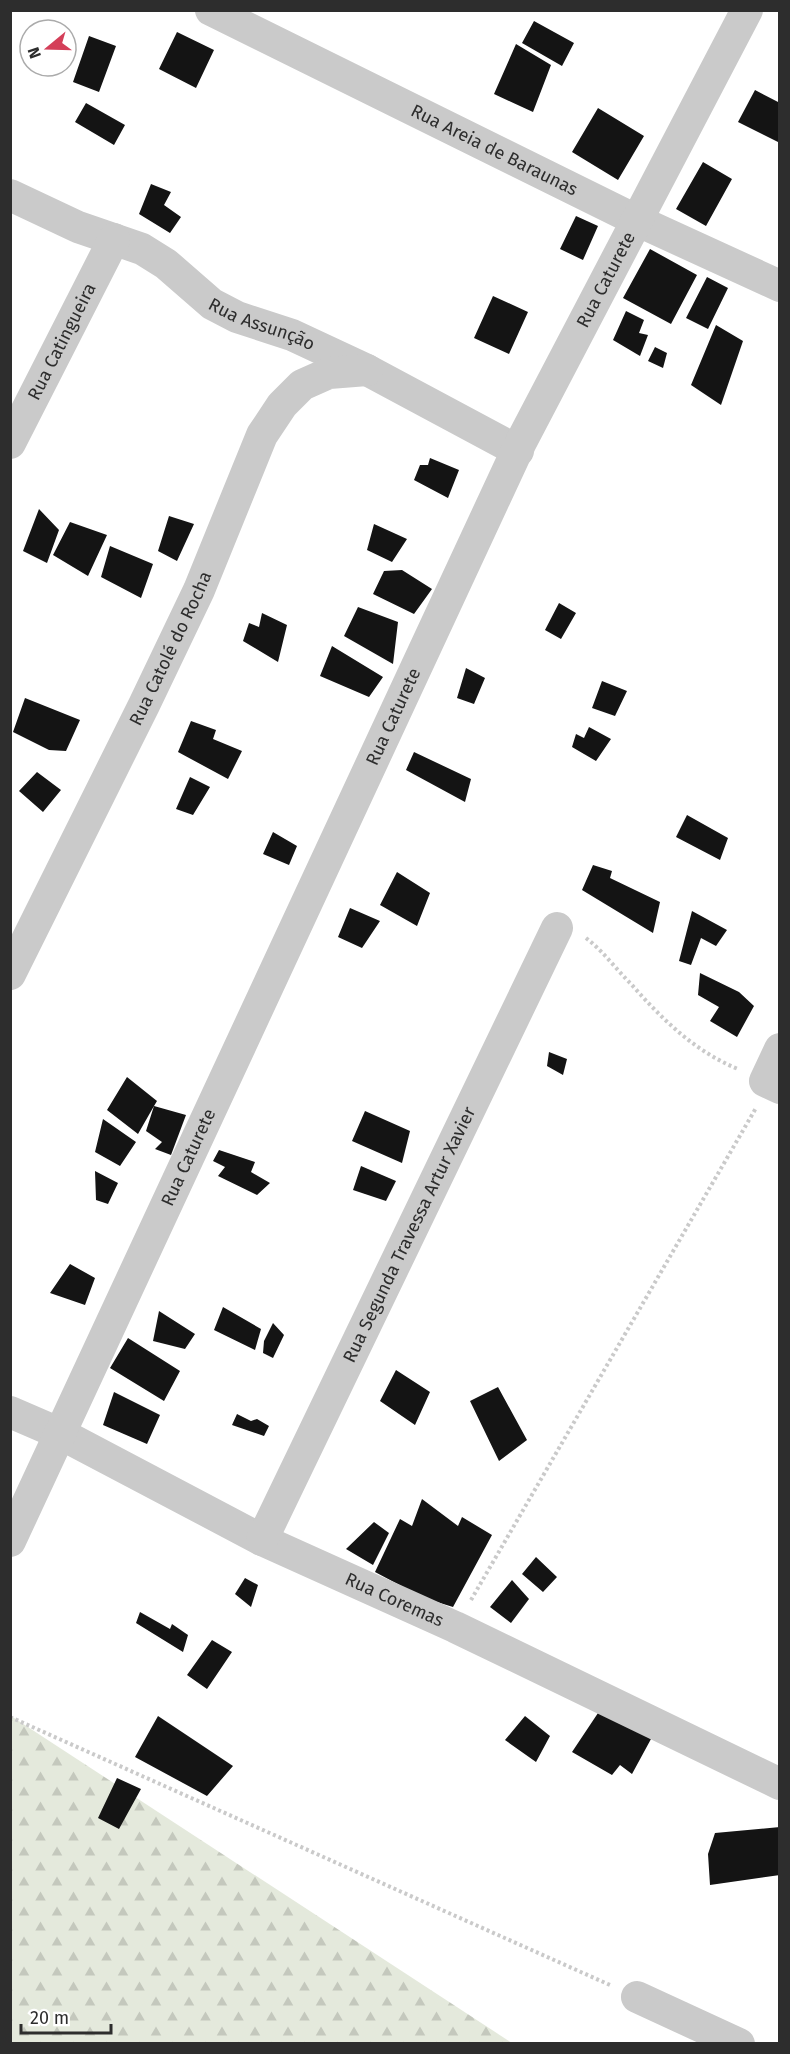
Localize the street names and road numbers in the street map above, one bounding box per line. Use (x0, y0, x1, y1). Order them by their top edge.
street label: Rua Areia de Baraunas (407, 99, 581, 200)
street label: Rua Caturete (572, 228, 640, 331)
street label: Rua Catingueira (23, 279, 101, 404)
street label: Rua Assunção (205, 293, 319, 355)
street label: Rua Catolé do Rocha (124, 568, 216, 729)
street label: Rua Caturete (361, 665, 425, 769)
street label: Rua Segunda Travessa Artur Xavier (338, 1103, 480, 1366)
street label: Rua Caturete (156, 1105, 220, 1210)
street label: Rua Coremas (342, 1568, 447, 1631)

